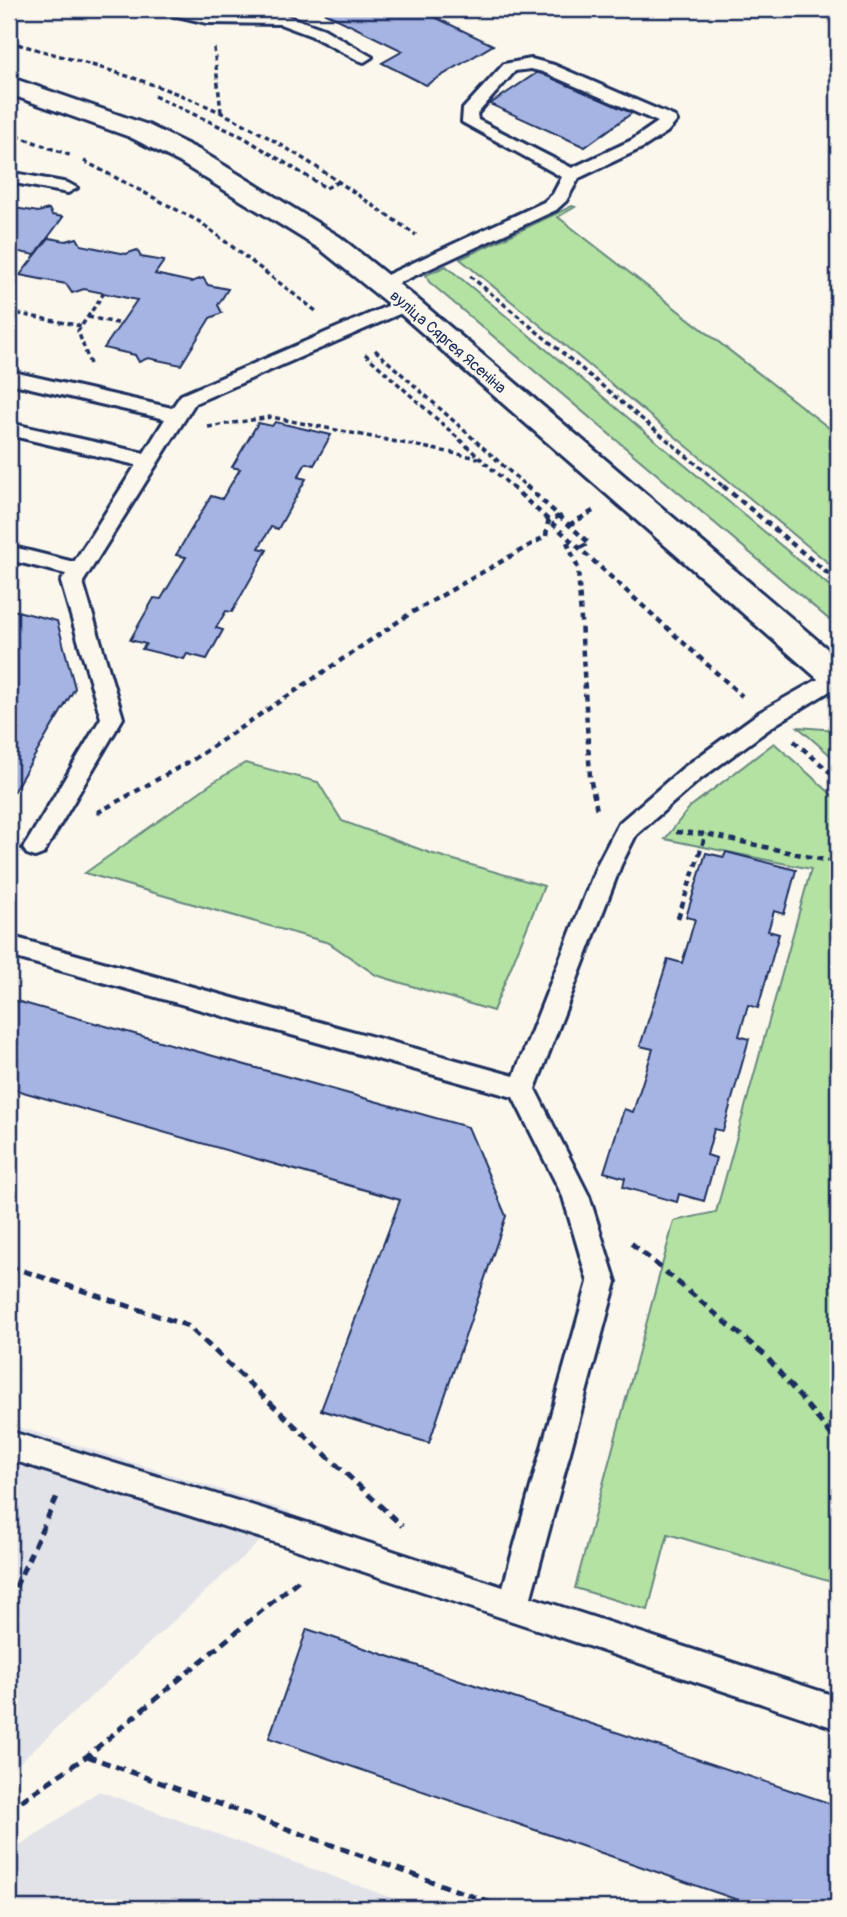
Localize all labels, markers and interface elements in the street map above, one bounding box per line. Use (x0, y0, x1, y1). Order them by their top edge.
street label: вуліца Сяргея Ясеніна (386, 286, 510, 398)

